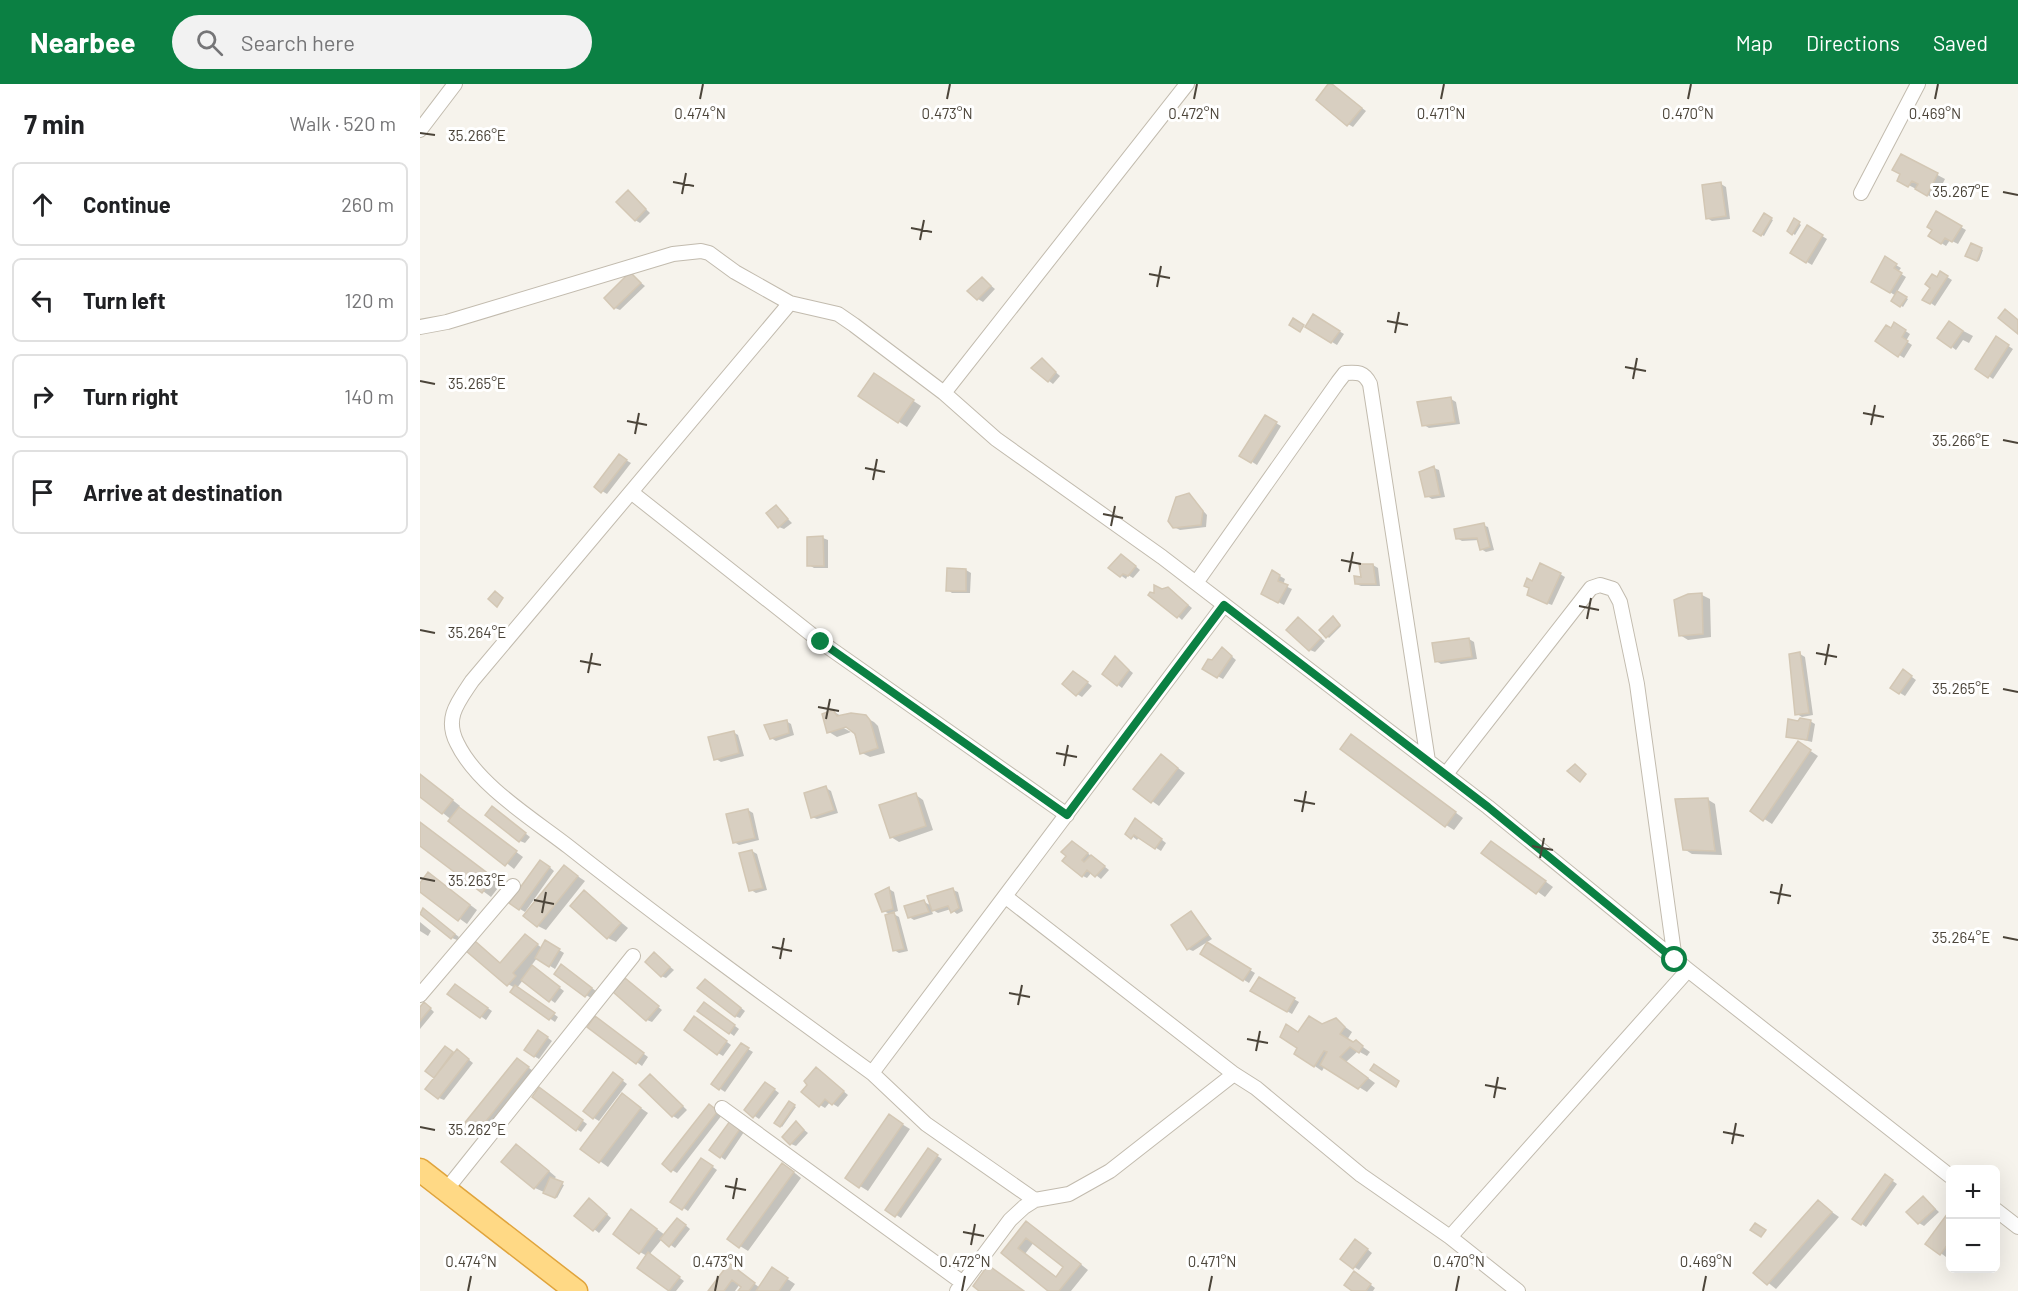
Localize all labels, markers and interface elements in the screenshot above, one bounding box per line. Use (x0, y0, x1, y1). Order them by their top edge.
search box (172, 15, 592, 69)
text: Nearbee (30, 25, 136, 59)
icon: search (193, 26, 226, 59)
text: Search here (241, 29, 355, 55)
text: Map (1736, 30, 1773, 55)
text: Directions (1806, 30, 1900, 55)
text: Saved (1933, 30, 1988, 55)
text: 0.474°N (674, 104, 726, 122)
text: 0.473°N (921, 104, 973, 122)
text: 0.472°N (1168, 104, 1220, 122)
text: 0.471°N (1417, 104, 1465, 122)
text: 0.470°N (1662, 104, 1714, 122)
text: 0.469°N (1909, 104, 1961, 122)
text: 7 min (24, 108, 85, 139)
text: Walk · 520 m (290, 111, 396, 135)
text: 35.266°E (448, 126, 506, 144)
text: 35.267°E (1932, 182, 1990, 200)
icon: ahead (26, 188, 59, 221)
text: Continue (83, 191, 171, 217)
text: 260 m (341, 192, 394, 216)
icon: left (26, 284, 59, 317)
text: Turn left (83, 287, 166, 313)
text: 120 m (344, 288, 394, 312)
text: 35.265°E (448, 374, 506, 392)
icon: right (26, 380, 59, 413)
text: Turn right (83, 383, 178, 409)
text: 140 m (344, 384, 394, 408)
text: 35.266°E (1932, 431, 1990, 449)
icon: arrive (26, 476, 59, 509)
text: Arrive at destination (83, 479, 282, 505)
text: 35.264°E (448, 623, 506, 641)
route end (807, 628, 833, 654)
text: 35.265°E (1932, 679, 1990, 697)
text: 35.263°E (448, 871, 506, 889)
text: 35.264°E (1932, 928, 1990, 946)
route start (1661, 946, 1687, 972)
text: 35.262°E (448, 1120, 506, 1138)
map controls (1946, 1165, 2000, 1273)
button: + (1946, 1165, 2000, 1219)
button: − (1946, 1219, 2000, 1273)
text: 0.474°N (445, 1252, 497, 1270)
text: 0.473°N (692, 1252, 744, 1270)
text: 0.472°N (939, 1252, 991, 1270)
text: 0.471°N (1188, 1252, 1236, 1270)
text: 0.470°N (1433, 1252, 1485, 1270)
text: 0.469°N (1680, 1252, 1732, 1270)

